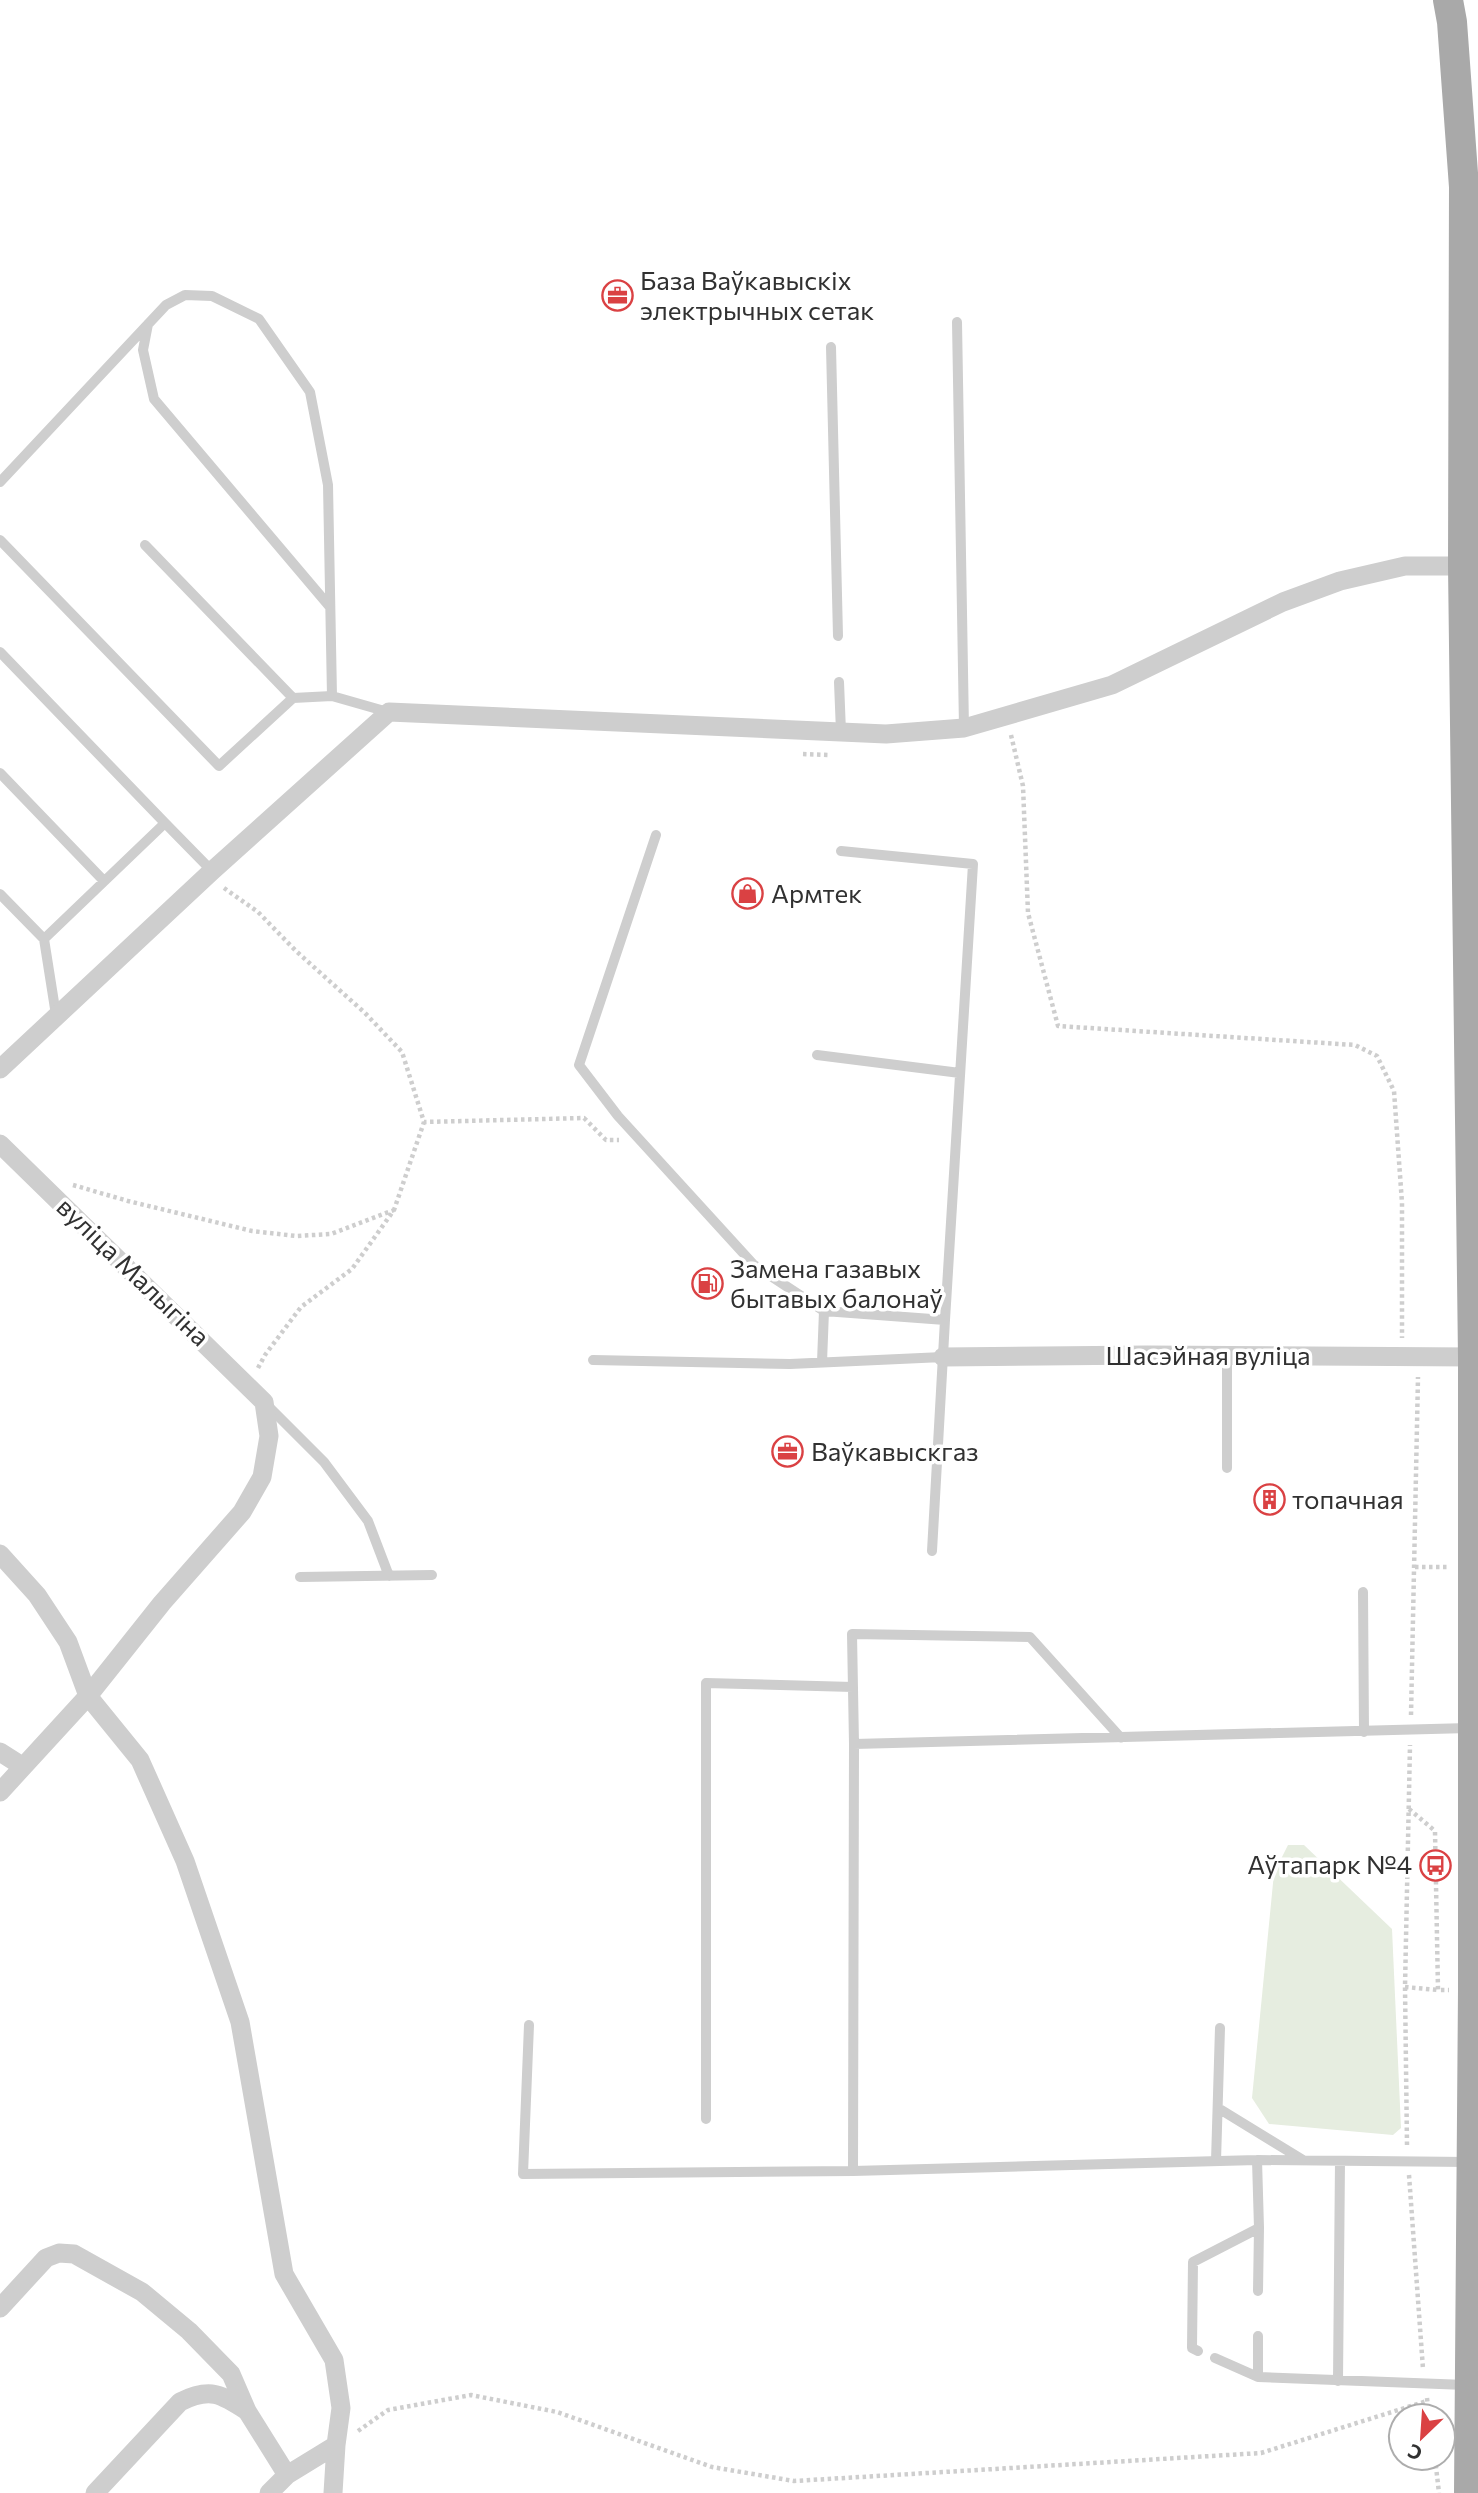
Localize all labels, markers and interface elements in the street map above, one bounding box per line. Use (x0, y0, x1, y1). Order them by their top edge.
place label: База Ваўкавыскіх электрычных сетак (640, 264, 874, 325)
office icon: База Ваўкавыскіх электрычных сетак (600, 279, 634, 313)
shop icon: Армтек (731, 877, 765, 911)
place label: Армтек (771, 877, 862, 908)
street label: вуліца Малыгіна (51, 1190, 217, 1352)
place label: Замена газавых бытавых балонаў (730, 1252, 943, 1313)
fuel station icon: Замена газавых бытавых балонаў (690, 1267, 724, 1301)
street label: Шасэйная вуліца (1105, 1339, 1311, 1370)
office icon: Ваўкавыскгаз (771, 1435, 805, 1469)
place label: Ваўкавыскгаз (811, 1435, 979, 1466)
building icon: топачная (1252, 1483, 1286, 1517)
place label: топачная (1292, 1483, 1404, 1514)
place label: Аўтапарк №4 (1247, 1848, 1412, 1879)
bus stop icon: Аўтапарк №4 (1418, 1848, 1452, 1882)
north arrow (1387, 2402, 1457, 2472)
text: С (1404, 2440, 1425, 2466)

